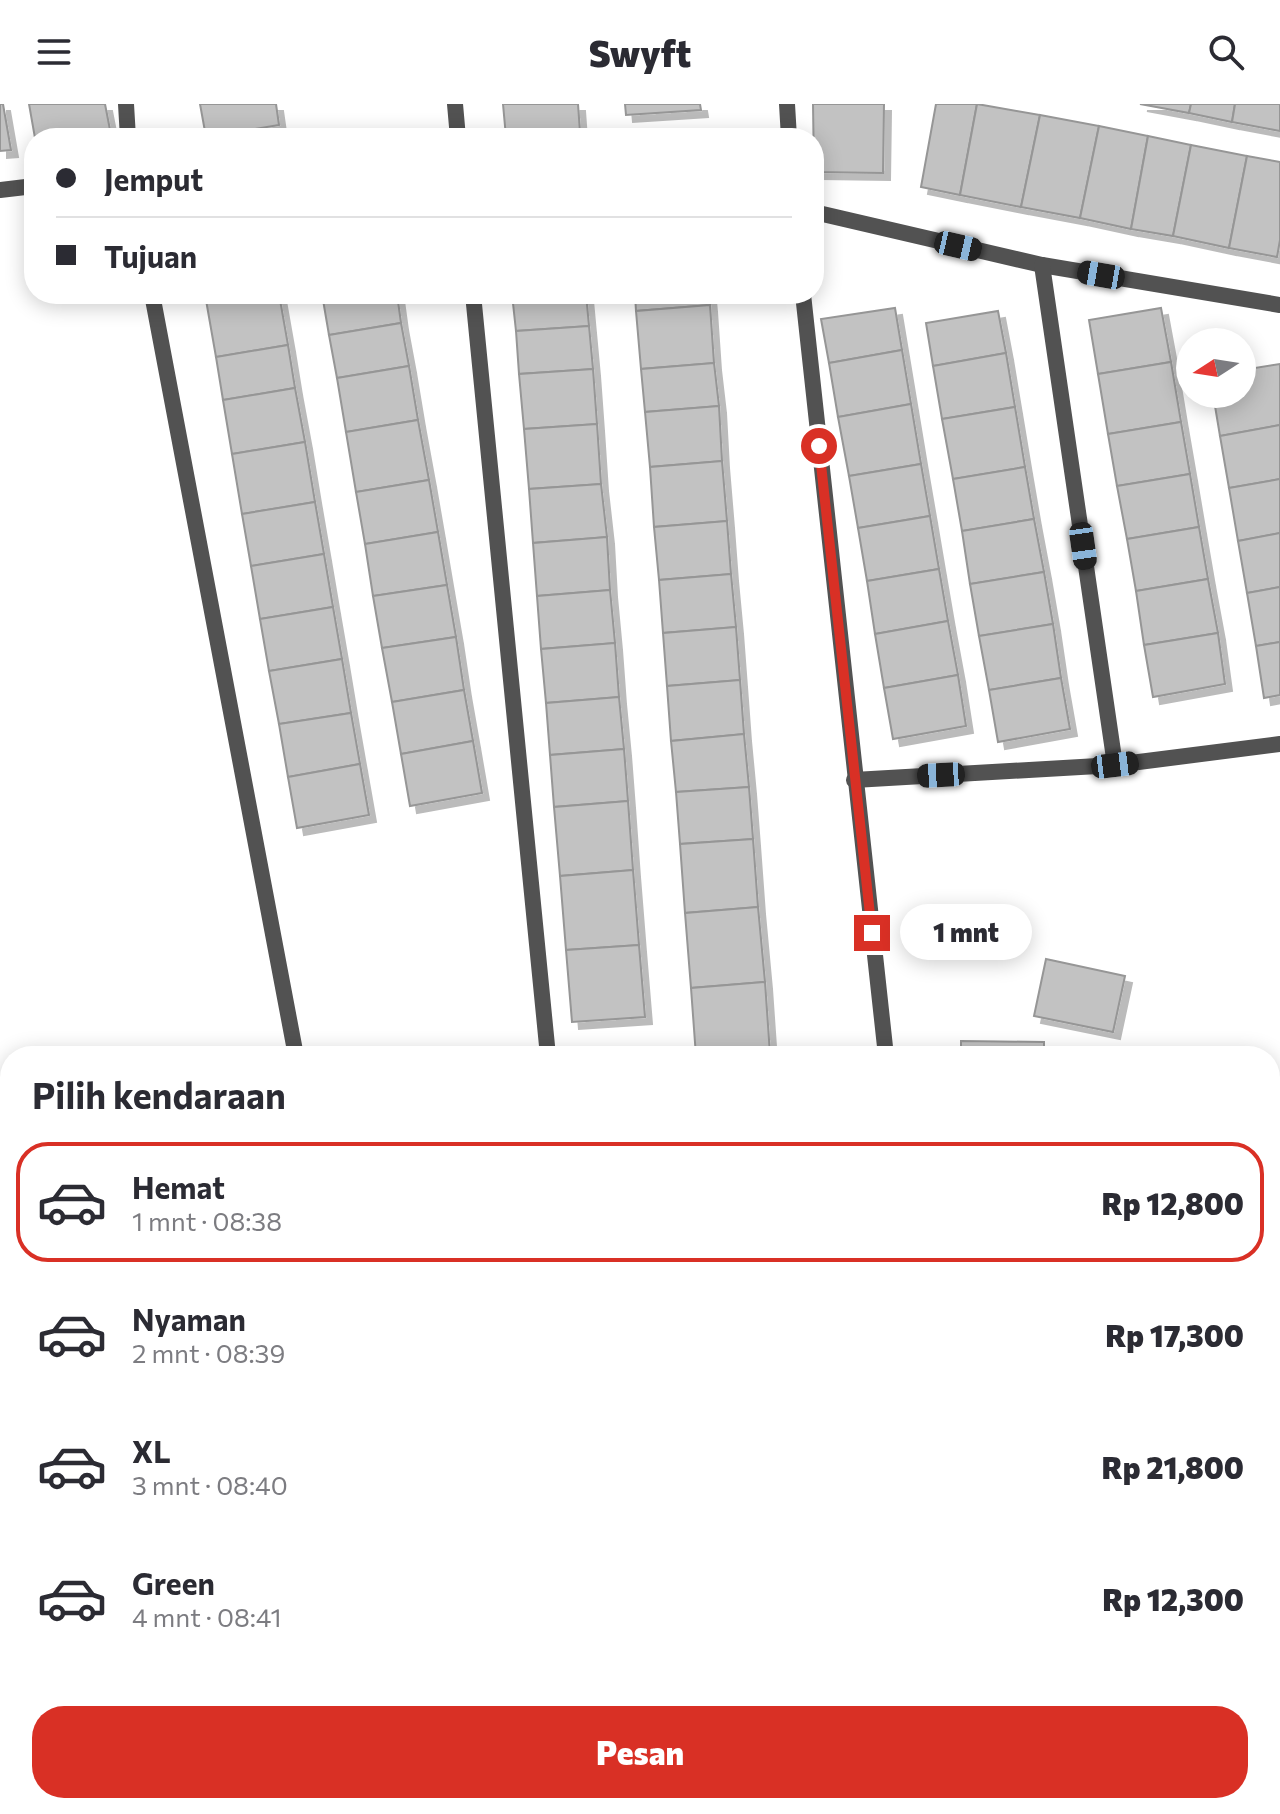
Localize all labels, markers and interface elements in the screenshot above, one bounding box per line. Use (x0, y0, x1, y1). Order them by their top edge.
icon: menu (32, 30, 76, 74)
text: Swyft (589, 30, 691, 74)
icon: search (1204, 30, 1248, 74)
text: Jemput (104, 160, 203, 197)
car (932, 229, 984, 263)
text: Tujuan (104, 237, 197, 274)
car (1075, 259, 1127, 291)
north arrow (1176, 328, 1256, 408)
map controls (1176, 328, 1256, 408)
route start (801, 428, 837, 464)
car (1068, 521, 1098, 571)
car (1090, 750, 1140, 780)
car (916, 762, 966, 788)
callout: 1 mnt (900, 905, 1032, 961)
route end (854, 915, 890, 951)
text: 1 mnt (933, 916, 999, 947)
text: Pilih kendaraan (32, 1072, 286, 1116)
icon: car (36, 1166, 108, 1238)
text: Hemat (132, 1168, 225, 1205)
text: Rp 12,800 (1102, 1184, 1244, 1221)
text: 1 mnt · 08:38 (132, 1205, 282, 1236)
icon: car (36, 1298, 108, 1370)
text: Nyaman (132, 1300, 246, 1337)
text: Rp 17,300 (1105, 1316, 1244, 1353)
text: 2 mnt · 08:39 (132, 1337, 285, 1368)
icon: car (36, 1430, 108, 1502)
text: XL (132, 1432, 171, 1469)
text: Rp 21,800 (1102, 1448, 1244, 1485)
text: 3 mnt · 08:40 (132, 1469, 288, 1500)
icon: car (36, 1562, 108, 1634)
text: Green (132, 1564, 215, 1601)
text: Rp 12,300 (1102, 1580, 1244, 1617)
text: 4 mnt · 08:41 (132, 1601, 282, 1632)
button: Pesan (32, 1706, 1248, 1798)

